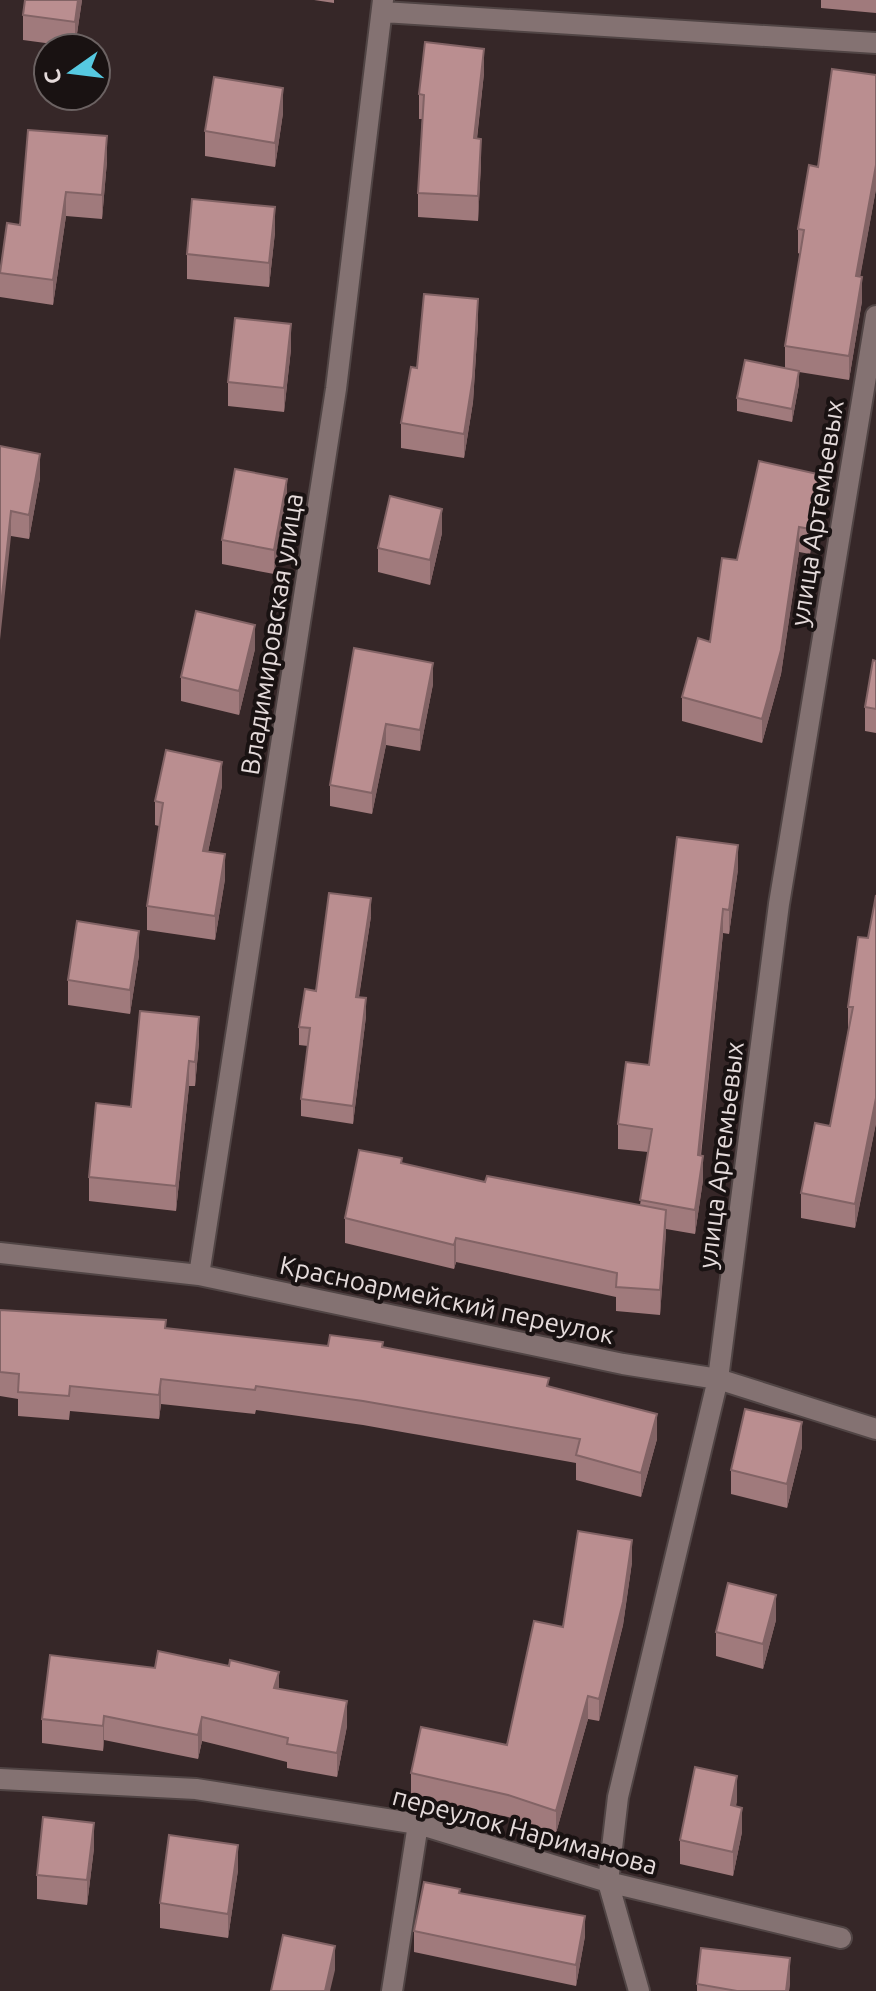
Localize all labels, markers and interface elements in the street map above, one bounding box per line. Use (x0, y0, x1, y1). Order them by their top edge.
north arrow (32, 32, 112, 112)
text: С (38, 67, 66, 87)
street label: улица Артемьевых (784, 398, 849, 628)
street label: Владимировская улица (235, 491, 308, 777)
street label: улица Артемьевых (692, 1040, 749, 1270)
street label: Красноармейский переулок (277, 1250, 617, 1349)
street label: переулок Нариманова (389, 1781, 661, 1880)

